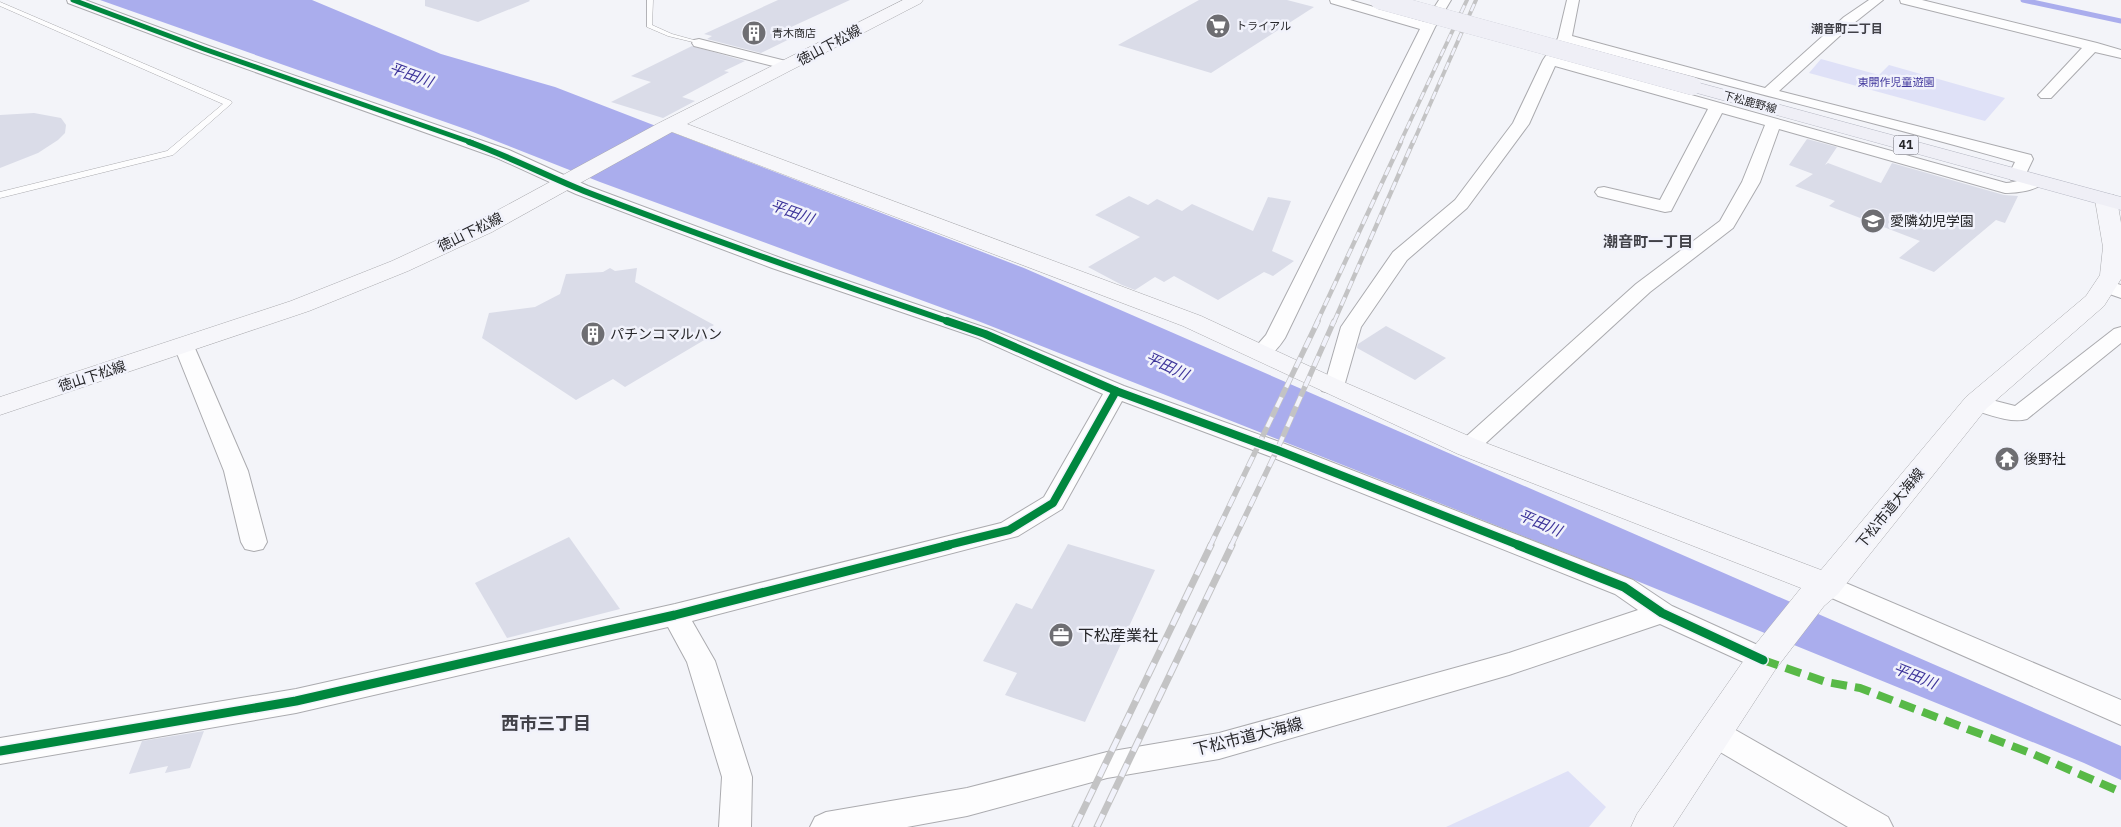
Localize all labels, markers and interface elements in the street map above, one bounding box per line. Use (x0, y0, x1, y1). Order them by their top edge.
supermarket icon: トライアル (1205, 13, 1231, 39)
place label: トライアル (1236, 19, 1291, 33)
building icon: 青木商店 (741, 20, 767, 46)
street label: 徳山下松線 (794, 21, 864, 69)
district label: 潮音町二丁目 (1811, 21, 1883, 36)
place label: 青木商店 (772, 26, 816, 40)
water label: 平田川 (387, 58, 437, 92)
park label: 東開作児童遊園 (1858, 75, 1935, 89)
street label: 下松鹿野線 (1722, 88, 1778, 116)
road number: 41 (1894, 136, 1918, 154)
water label: 平田川 (768, 195, 818, 229)
school or university icon: 愛隣幼児学園 (1860, 208, 1886, 234)
street label: 徳山下松線 (435, 209, 505, 255)
place label: 愛隣幼児学園 (1890, 212, 1974, 230)
district label: 潮音町一丁目 (1603, 232, 1693, 251)
building icon: パチンコマルハン (580, 321, 606, 347)
place label: パチンコマルハン (610, 325, 722, 343)
water label: 平田川 (1143, 347, 1193, 385)
street label: 徳山下松線 (56, 357, 128, 395)
temple icon: 後野社 (1994, 446, 2020, 472)
place label: 後野社 (2024, 450, 2066, 468)
street label: 下松市道大海線 (1852, 464, 1928, 552)
water label: 平田川 (1516, 505, 1566, 541)
office icon: 下松産業社 (1048, 622, 1074, 648)
place label: 下松産業社 (1078, 625, 1158, 645)
water label: 平田川 (1891, 658, 1941, 694)
district label: 西市三丁目 (501, 712, 591, 735)
street label: 下松市道大海線 (1191, 713, 1305, 759)

